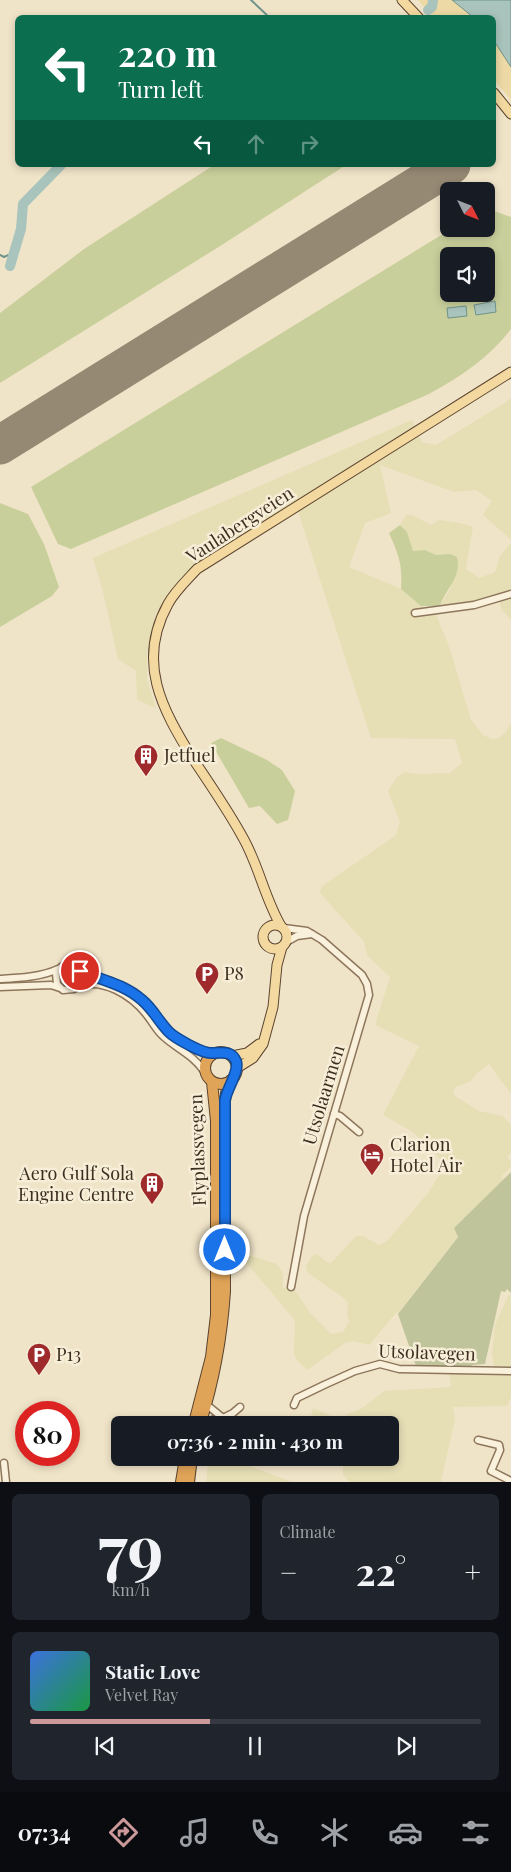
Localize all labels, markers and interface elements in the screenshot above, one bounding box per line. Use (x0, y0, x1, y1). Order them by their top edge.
text: 220 m (118, 29, 217, 76)
icon: left (35, 35, 100, 100)
text: Turn left (118, 74, 203, 104)
icon: left (189, 130, 217, 158)
icon: ahead (242, 130, 270, 158)
icon: right (295, 130, 323, 158)
north arrow (440, 182, 495, 238)
map controls (440, 182, 495, 302)
button: sound (440, 247, 495, 302)
street label: Vaulabergveien (180, 480, 298, 568)
building icon: Jetfuel (133, 743, 159, 777)
place label: Jetfuel (163, 743, 216, 767)
pin (59, 950, 101, 992)
icon: arrive (66, 957, 94, 985)
parking icon: P8 (194, 961, 220, 995)
place label: P8 (224, 961, 244, 985)
street label: Utsolaarmen (296, 1042, 350, 1148)
street label: Flyplassvegen (183, 1093, 211, 1206)
place label: Clarion Hotel Air (390, 1132, 462, 1177)
hotel icon: Clarion Hotel Air (359, 1142, 385, 1176)
place label: Aero Gulf Sola Engine Centre (18, 1161, 134, 1206)
building icon: Aero Gulf Sola Engine Centre (139, 1171, 165, 1205)
position arrow (198, 1223, 250, 1275)
street label: Utsolavegen (378, 1338, 476, 1366)
parking icon: P13 (26, 1342, 52, 1376)
place label: P13 (56, 1342, 81, 1366)
speed limit sign: 80 (15, 1401, 80, 1466)
text: 07:36 · 2 min · 430 m (167, 1428, 343, 1454)
text: 79 (98, 1503, 164, 1589)
text: Climate (280, 1521, 336, 1542)
text: 22° (356, 1545, 406, 1596)
text: − (280, 1553, 298, 1590)
text: + (465, 1553, 481, 1590)
text: km/h (112, 1579, 150, 1600)
text: Static Love (105, 1658, 200, 1684)
text: Velvet Ray (105, 1684, 178, 1705)
icon: previous (91, 1732, 119, 1760)
icon: pause (241, 1732, 269, 1760)
icon: next (392, 1732, 420, 1760)
icon: directions (106, 1815, 141, 1850)
icon: music (177, 1815, 212, 1850)
icon: phone (247, 1815, 282, 1850)
icon: climate (317, 1815, 352, 1850)
icon: car (388, 1815, 423, 1850)
icon: filters (458, 1815, 493, 1850)
text: 07:34 (18, 1817, 71, 1847)

